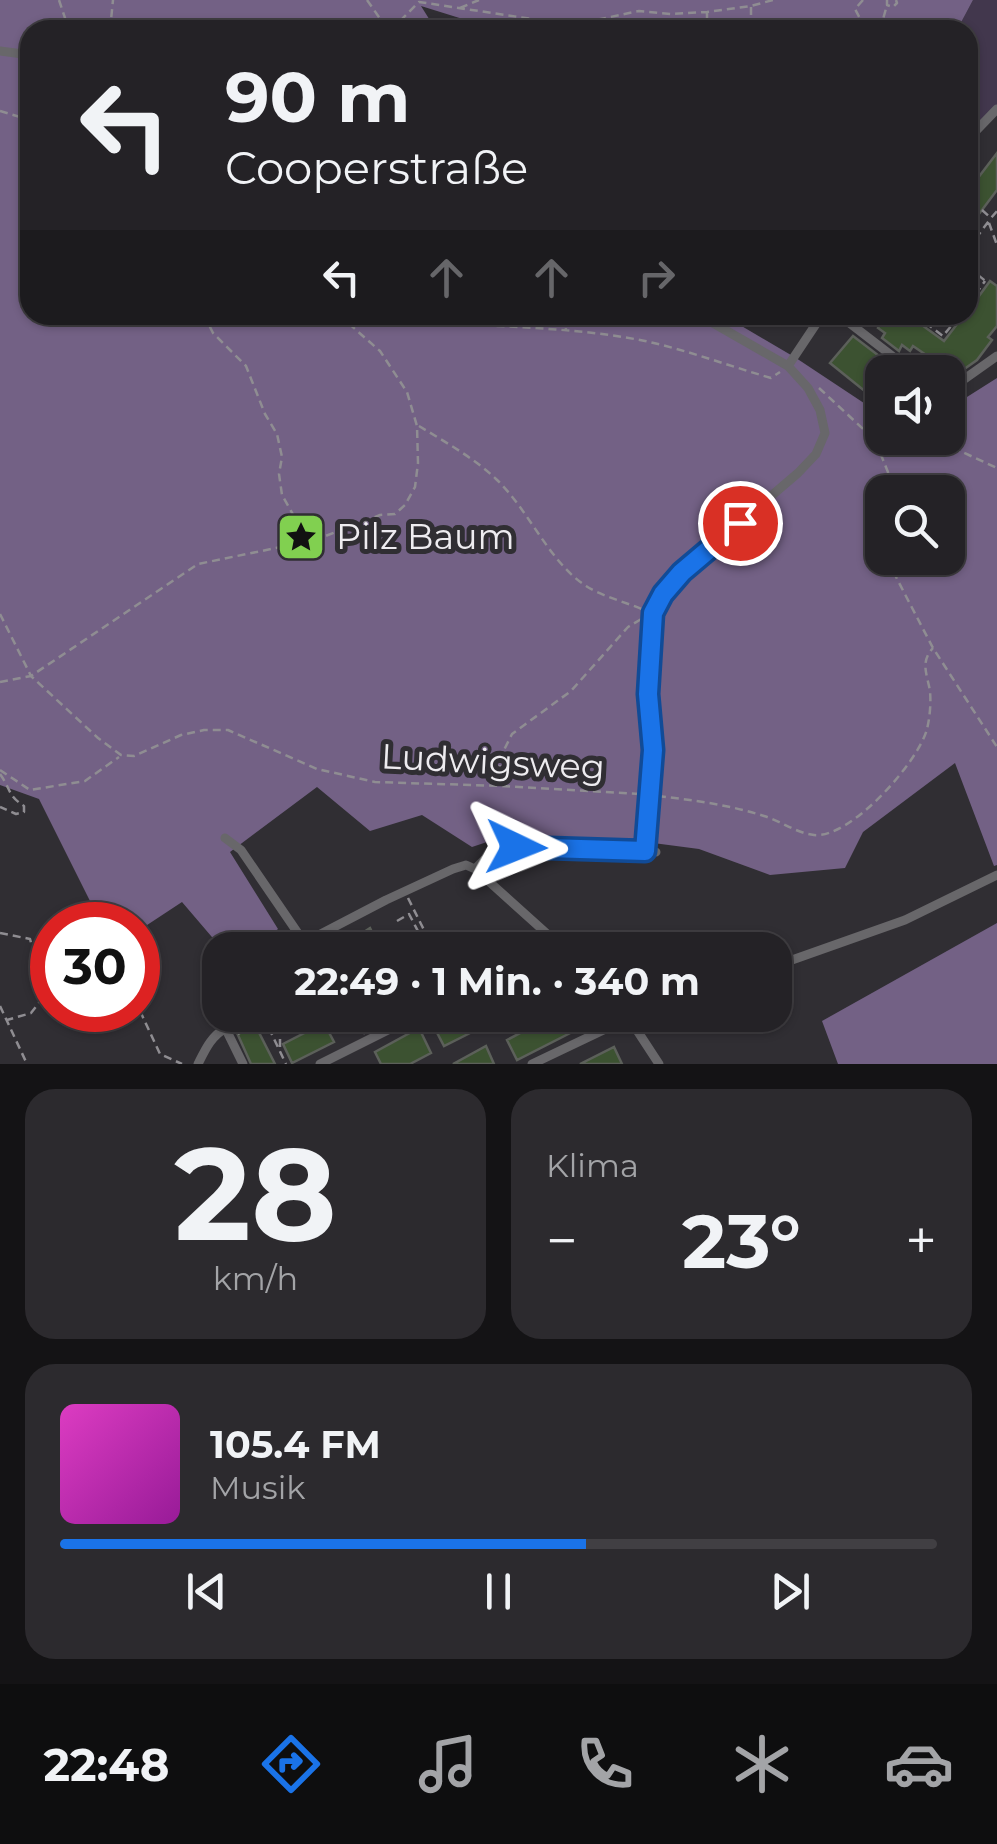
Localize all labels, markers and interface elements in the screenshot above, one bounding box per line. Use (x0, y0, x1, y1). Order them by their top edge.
text: 90 m (225, 54, 410, 140)
icon: left (60, 60, 190, 190)
text: Cooperstraße (225, 140, 528, 195)
icon: left (314, 250, 369, 305)
icon: ahead (419, 250, 474, 305)
icon: ahead (524, 250, 579, 305)
icon: right (629, 250, 684, 305)
map controls (865, 355, 965, 575)
button: sound (865, 355, 965, 455)
button: search (865, 475, 965, 575)
pin (698, 481, 783, 566)
icon: arrive (713, 496, 768, 551)
place icon: Pilz Baum (275, 511, 327, 563)
place label: Pilz Baum (336, 515, 515, 558)
street label: Ludwigsweg (380, 734, 606, 789)
position arrow (464, 795, 568, 899)
speed limit sign: 30 (30, 902, 160, 1032)
text: 22:49 · 1 Min. · 340 m (294, 958, 700, 1005)
text: 28 (174, 1114, 337, 1273)
text: Klima (546, 1146, 639, 1185)
text: 23° (682, 1195, 801, 1287)
text: − (546, 1207, 578, 1274)
text: + (905, 1207, 937, 1274)
text: km/h (213, 1259, 298, 1298)
text: 105.4 FM (210, 1421, 381, 1468)
text: Musik (210, 1468, 305, 1507)
icon: previous (179, 1564, 234, 1619)
icon: pause (471, 1564, 526, 1619)
icon: next (763, 1564, 818, 1619)
icon: directions (256, 1729, 326, 1799)
icon: music (413, 1729, 483, 1799)
icon: phone (570, 1729, 640, 1799)
icon: climate (727, 1729, 797, 1799)
icon: car (884, 1729, 954, 1799)
text: 22:48 (43, 1737, 169, 1792)

